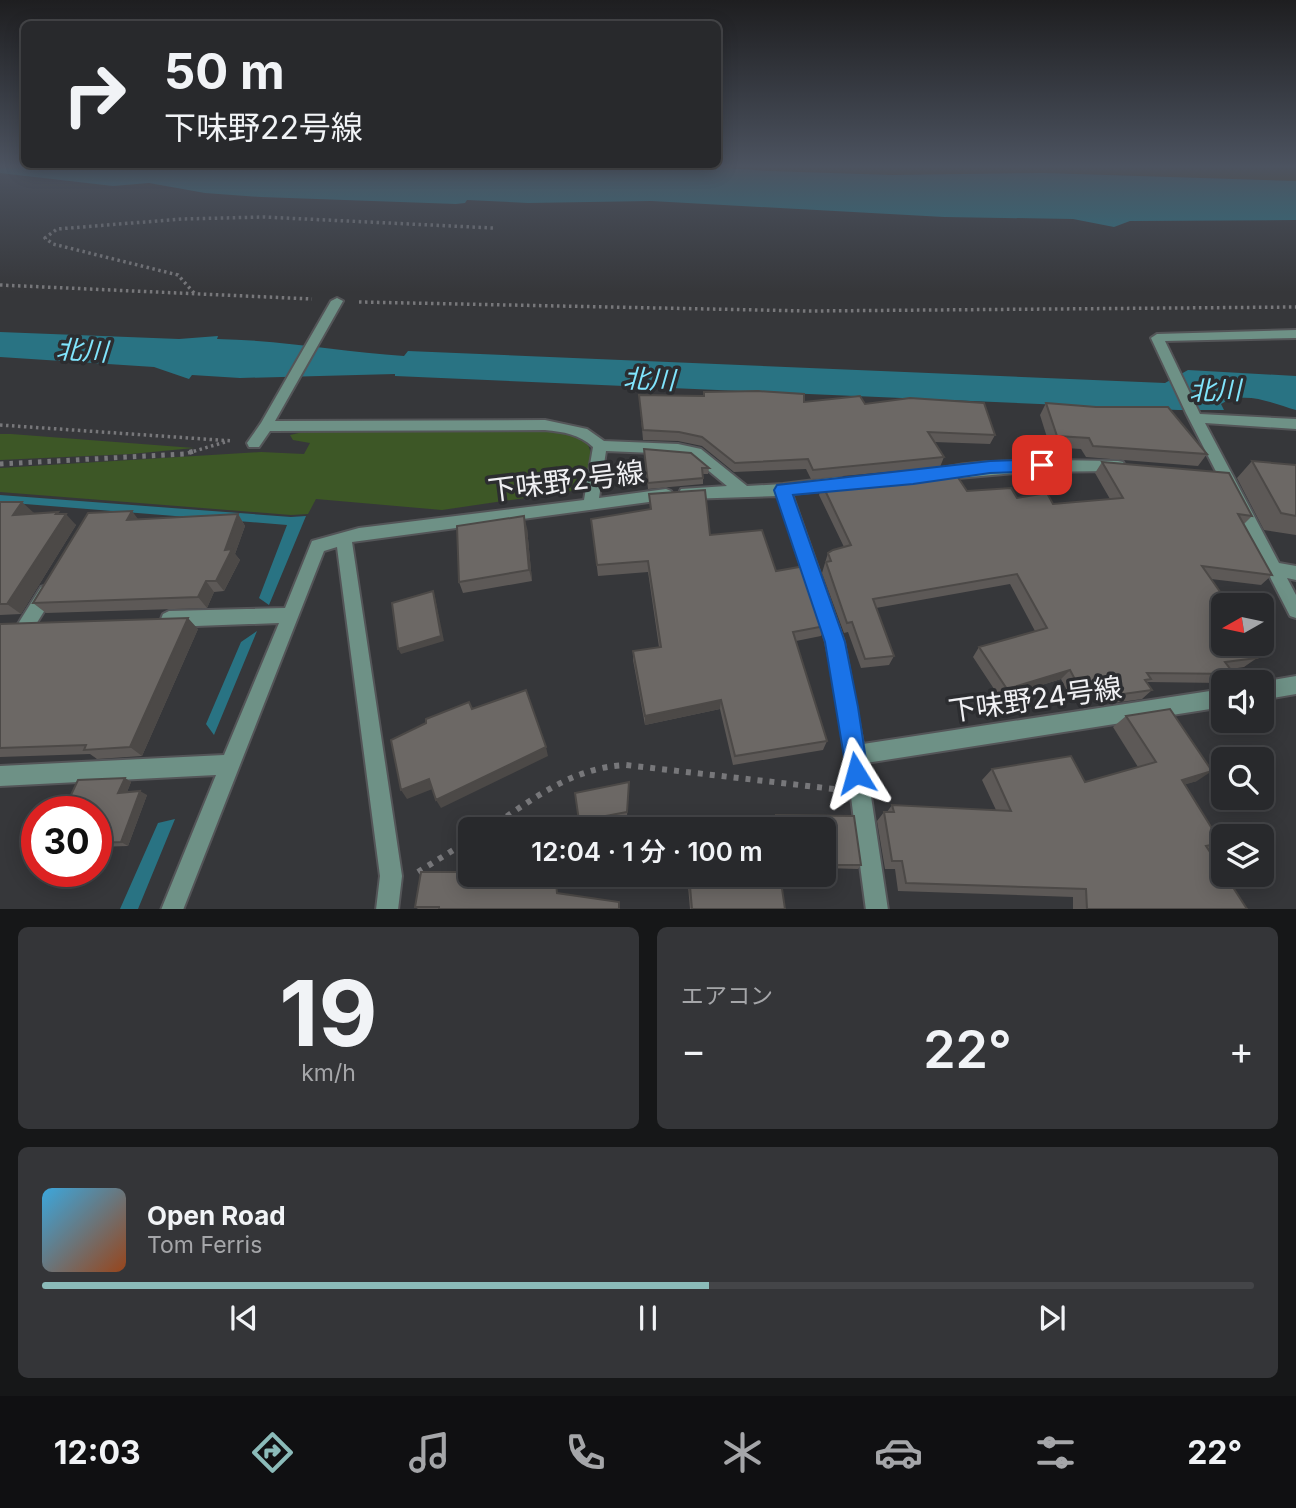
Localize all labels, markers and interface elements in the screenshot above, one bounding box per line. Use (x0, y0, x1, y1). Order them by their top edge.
text: 50 m (164, 42, 285, 101)
icon: right (49, 49, 140, 140)
text: 下味野22号線 (164, 108, 363, 147)
water label: 北川 (55, 333, 112, 367)
water label: 北川 (622, 363, 679, 396)
water label: 北川 (1189, 374, 1244, 406)
pin (1012, 435, 1072, 495)
icon: arrive (1023, 446, 1061, 484)
street label: 下味野2号線 (486, 455, 646, 507)
north arrow (1211, 593, 1274, 656)
map controls (1211, 593, 1274, 887)
street label: 下味野24号線 (946, 670, 1124, 728)
button: sound (1211, 670, 1274, 733)
position arrow (819, 736, 893, 810)
button: search (1211, 747, 1274, 810)
speed limit sign: 30 (21, 796, 112, 887)
button: layers (1211, 824, 1274, 887)
text: 12:04 · 1 分 · 100 m (531, 836, 763, 867)
text: 19 (279, 958, 378, 1068)
text: エアコン (681, 982, 773, 1010)
text: 22° (923, 1018, 1012, 1081)
text: − (681, 1027, 706, 1073)
text: + (1229, 1027, 1254, 1073)
text: km/h (301, 1059, 356, 1087)
text: Open Road (147, 1200, 286, 1231)
text: Tom Ferris (147, 1231, 262, 1259)
icon: previous (225, 1299, 263, 1337)
icon: pause (629, 1299, 667, 1337)
icon: next (1033, 1299, 1071, 1337)
icon: directions (248, 1428, 297, 1477)
icon: music (405, 1428, 454, 1477)
icon: phone (561, 1428, 610, 1477)
icon: climate (718, 1428, 767, 1477)
icon: car (874, 1428, 923, 1477)
icon: filters (1031, 1428, 1080, 1477)
text: 12:03 (54, 1433, 141, 1472)
text: 22° (1187, 1433, 1242, 1472)

